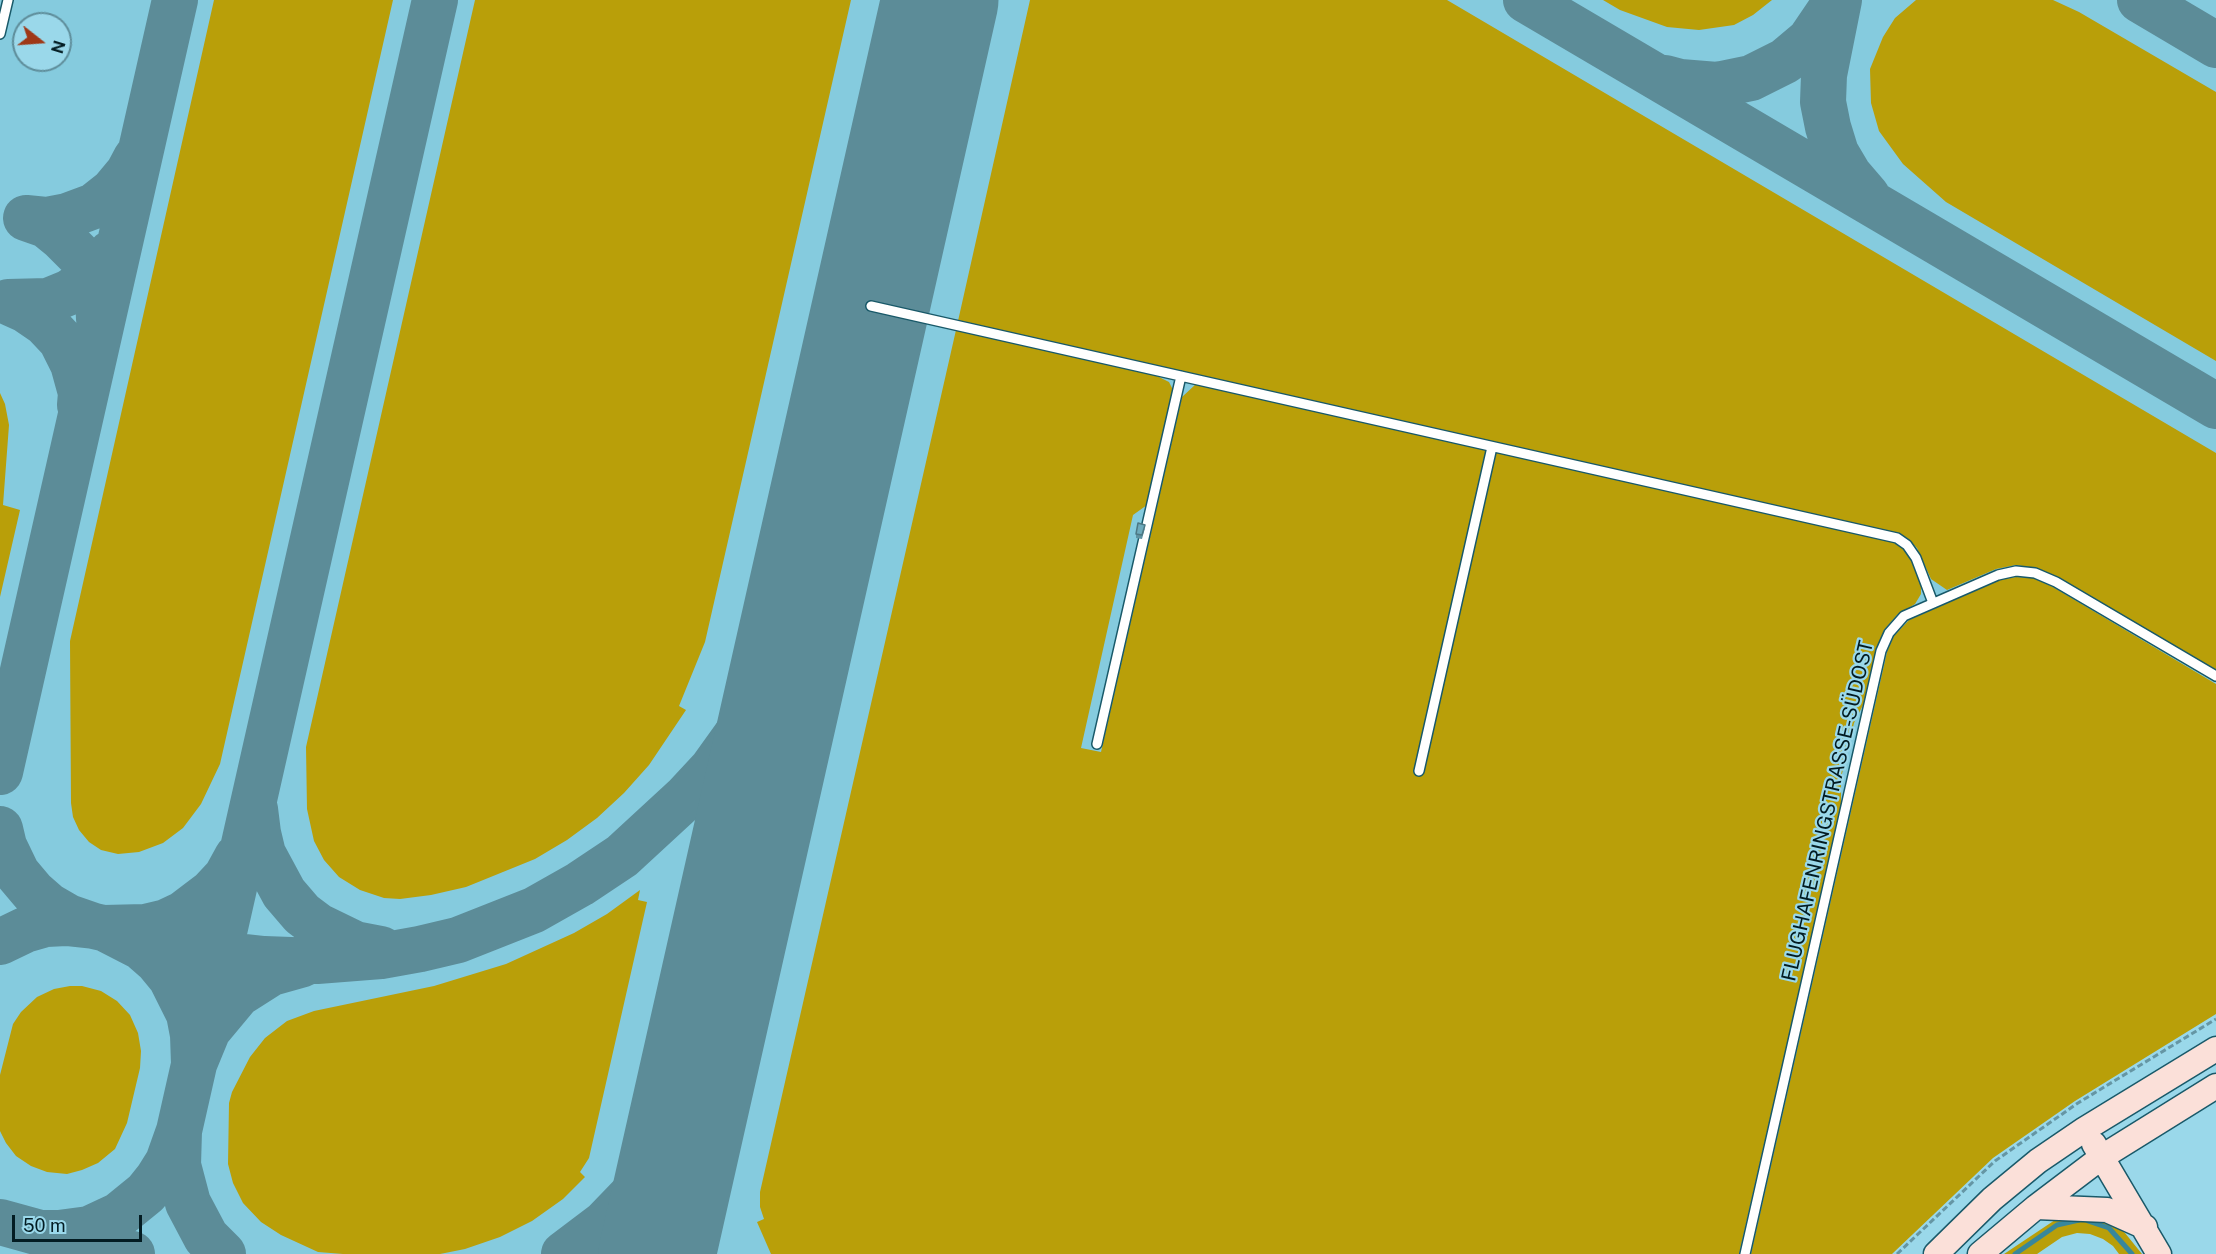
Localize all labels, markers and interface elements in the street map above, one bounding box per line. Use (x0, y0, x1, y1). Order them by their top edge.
north arrow (12, 12, 72, 72)
text: N (47, 38, 69, 56)
street label: FLUGHAFENRINGSTRASSE-SÜDOST (1777, 638, 1879, 984)
scale bar (15, 1203, 146, 1241)
text: 50 m (23, 1215, 66, 1236)

